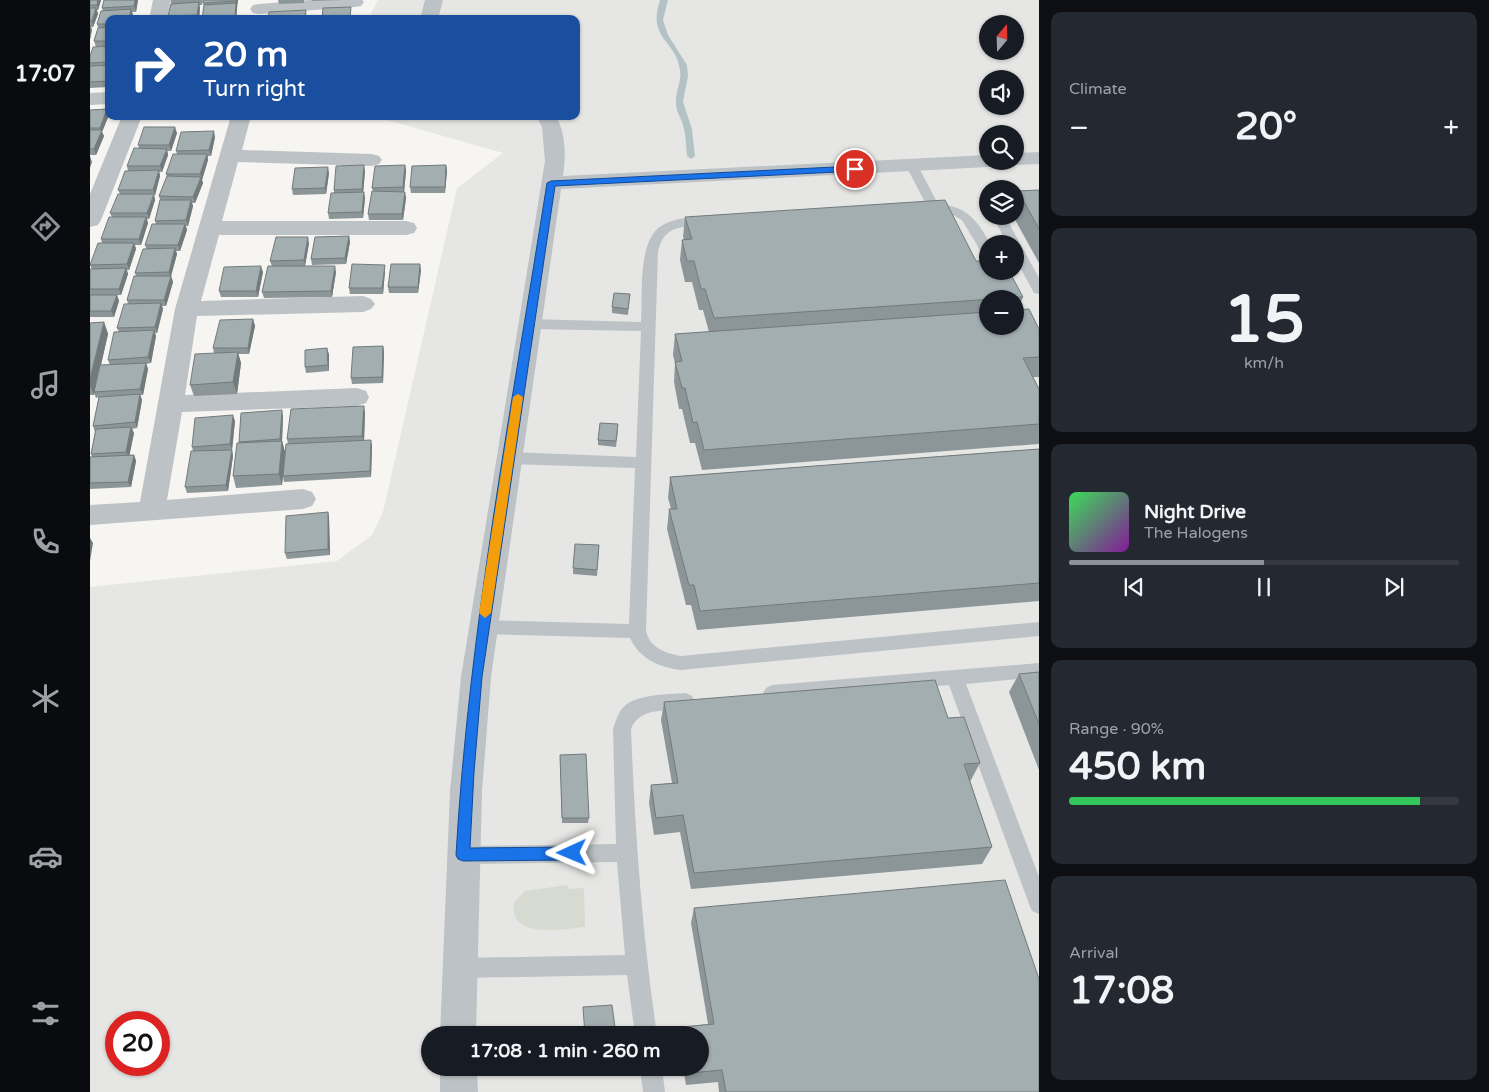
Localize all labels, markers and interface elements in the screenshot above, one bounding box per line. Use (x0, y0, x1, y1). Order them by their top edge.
north arrow (979, 15, 1024, 60)
map controls (979, 15, 1024, 335)
text: 20 m (203, 34, 288, 76)
icon: right (120, 35, 185, 100)
text: 17:07 (15, 61, 75, 87)
button: sound (979, 70, 1024, 115)
text: Turn right (203, 76, 305, 102)
text: Climate (1069, 79, 1127, 99)
text: 20° (1235, 104, 1297, 150)
text: − (1069, 111, 1089, 145)
text: + (1443, 111, 1459, 145)
button: search (979, 125, 1024, 170)
pin (834, 148, 876, 190)
icon: arrive (841, 155, 869, 183)
button: layers (979, 180, 1024, 225)
icon: directions (28, 209, 63, 244)
button: + (979, 235, 1024, 280)
text: 15 (1223, 281, 1305, 360)
button: − (979, 290, 1024, 335)
text: km/h (1244, 353, 1284, 373)
icon: music (28, 367, 63, 402)
text: Night Drive (1144, 501, 1246, 523)
text: The Halogens (1144, 523, 1248, 543)
icon: phone (28, 524, 63, 559)
icon: previous (1120, 573, 1148, 601)
icon: pause (1250, 573, 1278, 601)
icon: next (1380, 573, 1408, 601)
icon: climate (28, 681, 63, 716)
text: Range · 90% (1069, 719, 1164, 739)
text: 450 km (1069, 744, 1206, 790)
position arrow (545, 826, 597, 878)
icon: car (28, 839, 63, 874)
text: Arrival (1069, 943, 1118, 963)
text: 17:08 (1069, 968, 1174, 1014)
icon: filters (28, 996, 63, 1031)
speed limit sign: 20 (105, 1011, 170, 1076)
text: 17:08 · 1 min · 260 m (469, 1040, 661, 1062)

